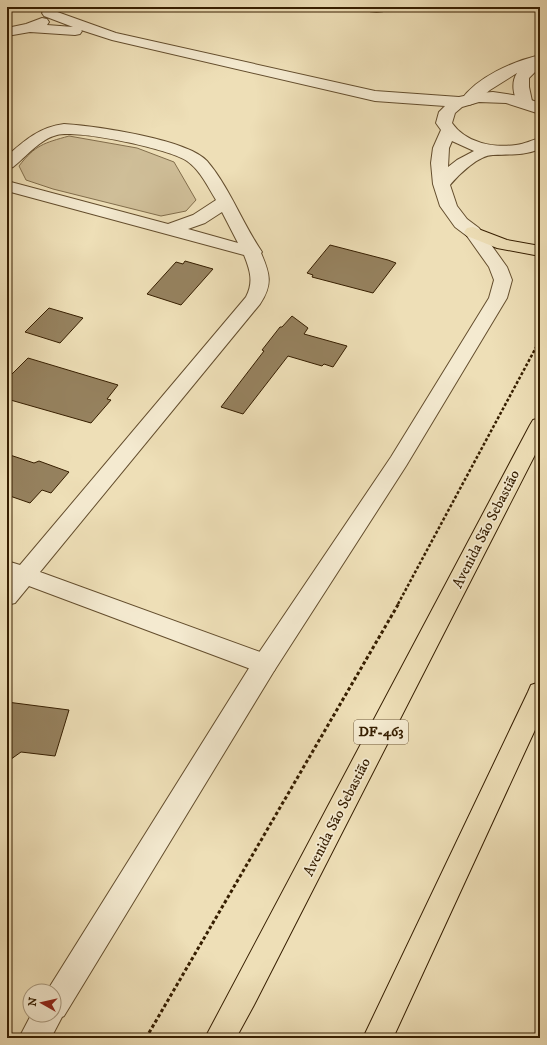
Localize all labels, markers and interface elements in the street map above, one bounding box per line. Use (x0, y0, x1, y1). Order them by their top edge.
street label: Avenida São Sebastião (448, 467, 524, 591)
road number: DF-463 (354, 720, 408, 744)
street label: Avenida São Sebastião (299, 755, 375, 879)
north arrow (22, 983, 62, 1023)
text: N (26, 996, 41, 1007)

